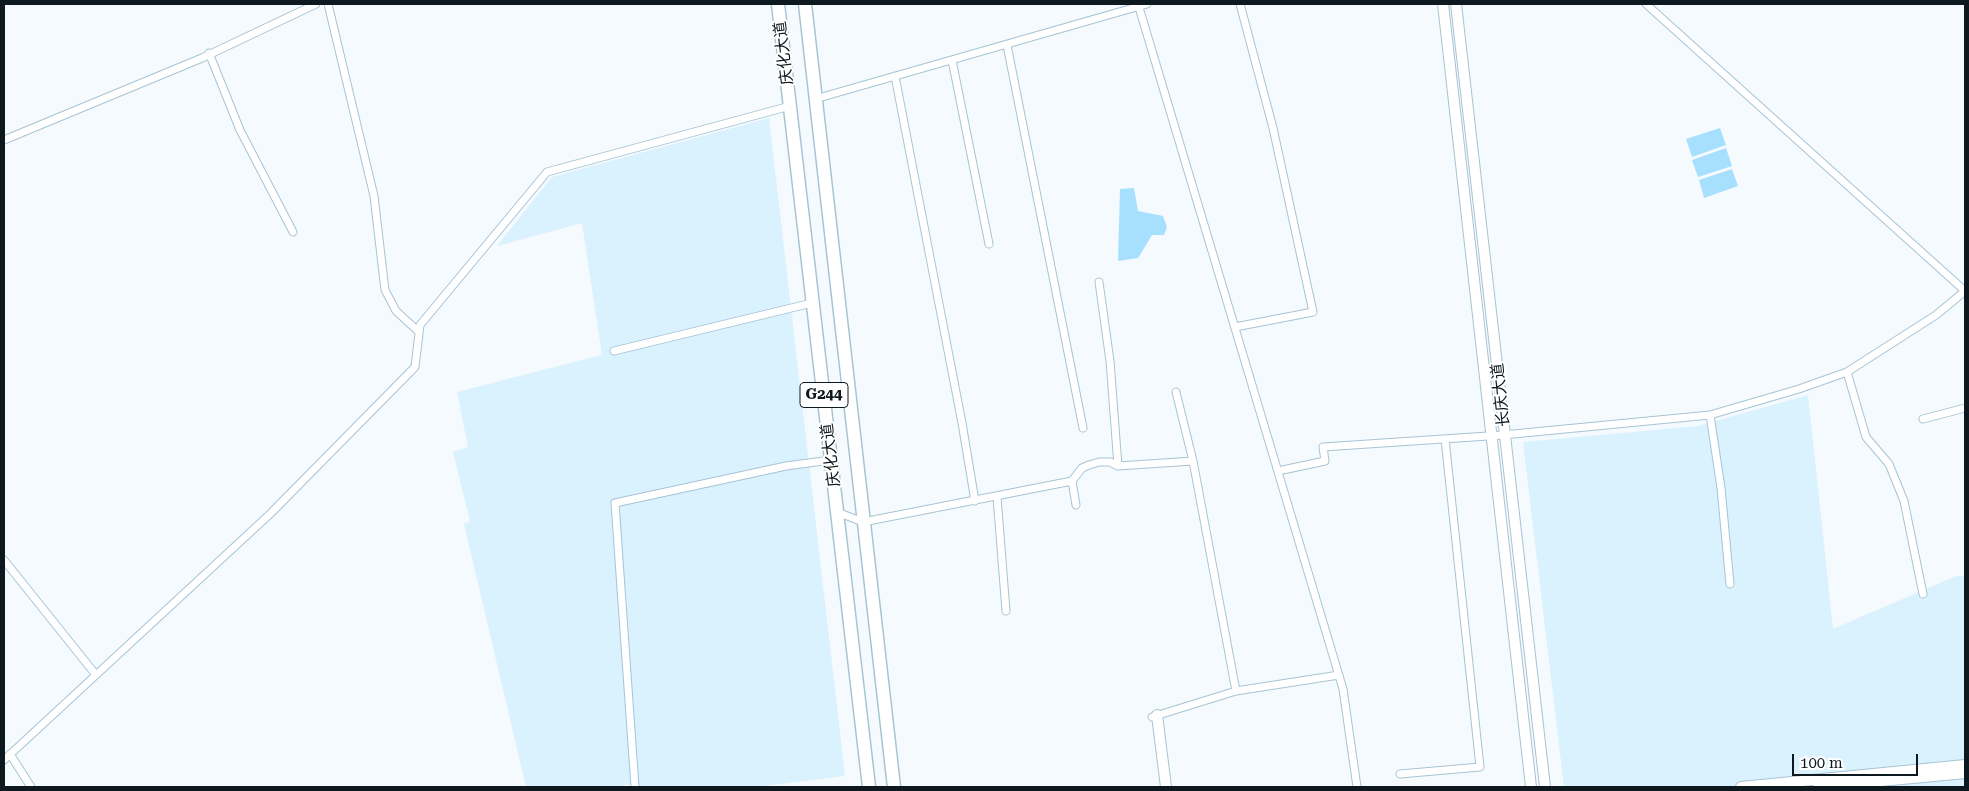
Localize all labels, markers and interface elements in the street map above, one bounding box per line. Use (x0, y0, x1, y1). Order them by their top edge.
street label: 庆化大道 (771, 20, 797, 86)
street label: 长庆大道 (1488, 362, 1514, 428)
road number: G244 (800, 382, 848, 408)
street label: 庆化大道 (818, 422, 844, 488)
scale bar (1794, 744, 1920, 776)
text: 100 m (1800, 754, 1843, 772)

